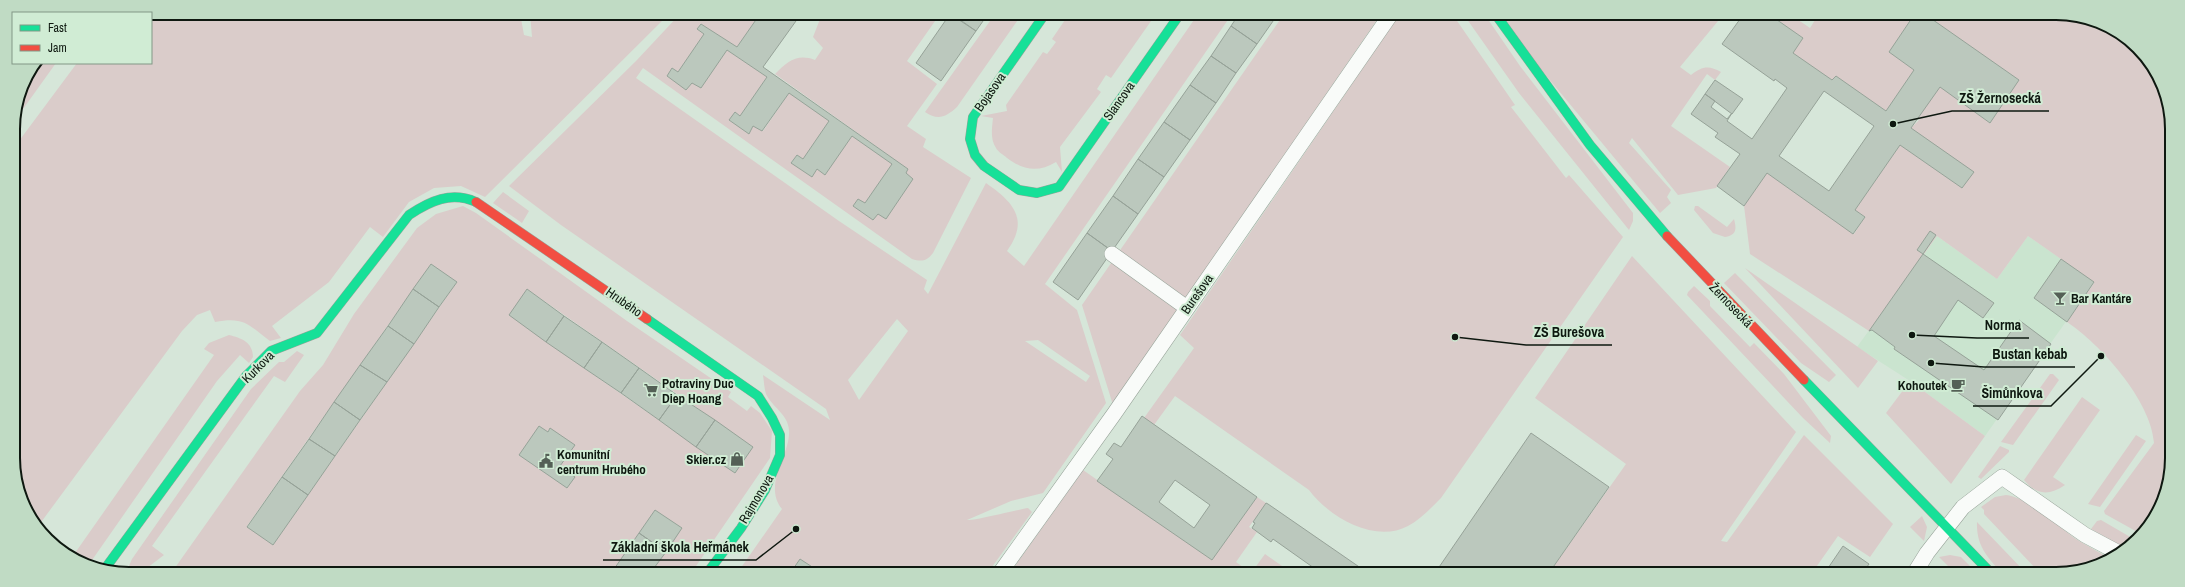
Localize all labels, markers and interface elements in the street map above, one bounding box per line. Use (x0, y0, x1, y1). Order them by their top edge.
legend (12, 12, 152, 64)
text: Fast (48, 20, 67, 36)
text: Jam (48, 40, 67, 56)
street label: Bojasova (970, 69, 1010, 115)
street label: Slancova (1099, 78, 1139, 124)
callout: ZŠ Žernosecká (1952, 85, 2049, 111)
text: ZŠ Žernosecká (1959, 89, 2041, 107)
street label: Burešova (1177, 271, 1217, 317)
street label: Žernosecká (1706, 279, 1757, 331)
street label: Hrubého (602, 283, 646, 321)
bar icon: Bar Kantáre (2052, 290, 2068, 306)
place label: Bar Kantáre (2071, 290, 2131, 307)
callout: Norma (1977, 312, 2029, 338)
text: Norma (1985, 316, 2022, 334)
callout: ZŠ Burešova (1526, 319, 1612, 345)
text: ZŠ Burešova (1534, 323, 1605, 341)
callout: Bustan kebab (1984, 341, 2075, 367)
text: Bustan kebab (1992, 345, 2068, 363)
street label: Kurkova (238, 347, 278, 387)
place label: Potraviny Duc Diep Hoang (662, 375, 734, 407)
place label: Kohoutek (1898, 377, 1947, 394)
cafe icon: Kohoutek (1950, 377, 1966, 393)
callout: Šimůnkova (1973, 380, 2051, 406)
supermarket icon: Potraviny Duc Diep Hoang (643, 382, 659, 398)
text: Šimůnkova (1981, 384, 2043, 402)
place label: Komunitní centrum Hrubého (557, 446, 646, 478)
place label: Skier.cz (686, 451, 727, 468)
shop icon: Skier.cz (729, 451, 745, 467)
public building icon: Komunitní centrum Hrubého (538, 453, 554, 469)
street label: Rajmonova (735, 471, 777, 526)
callout: Základní škola Heřmánek (603, 534, 756, 560)
text: Základní škola Heřmánek (611, 538, 750, 556)

